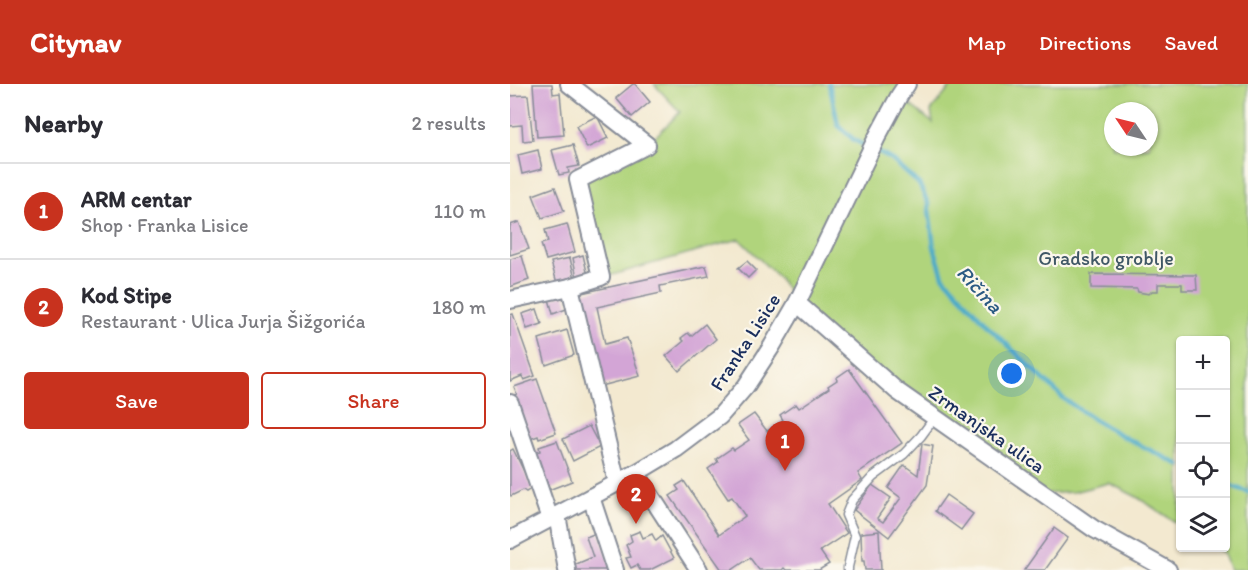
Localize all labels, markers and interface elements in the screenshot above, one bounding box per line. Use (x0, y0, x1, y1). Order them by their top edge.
text: Citynav (30, 25, 121, 59)
text: Map (968, 30, 1006, 55)
text: Directions (1039, 30, 1131, 55)
text: Saved (1164, 30, 1218, 55)
north arrow (1104, 102, 1158, 156)
text: Nearby (24, 107, 103, 139)
text: 2 results (412, 111, 486, 135)
text: ARM centar (81, 186, 191, 213)
text: 1 (39, 199, 48, 223)
text: 110 m (434, 199, 486, 223)
text: Shop · Franka Lisice (81, 213, 248, 237)
park label: Gradsko groblje (1038, 246, 1174, 270)
water label: Ričina (952, 260, 1008, 318)
text: Kod Stipe (81, 282, 172, 309)
street label: Franka Lisice (705, 289, 785, 395)
text: 2 (38, 295, 49, 319)
text: 180 m (432, 295, 486, 319)
text: Restaurant · Ulica Jurja Šižgorića (81, 309, 365, 333)
map controls (1176, 336, 1230, 552)
button: + (1176, 336, 1230, 390)
your location (997, 359, 1026, 388)
button: Save (24, 372, 249, 429)
button: Share (261, 372, 486, 429)
street label: Zrmanjska ulica (924, 380, 1050, 478)
button: − (1176, 390, 1230, 444)
pin: 1 (766, 422, 804, 471)
button: locate (1176, 444, 1230, 498)
pin: 2 (616, 474, 656, 524)
button: layers (1176, 498, 1230, 552)

